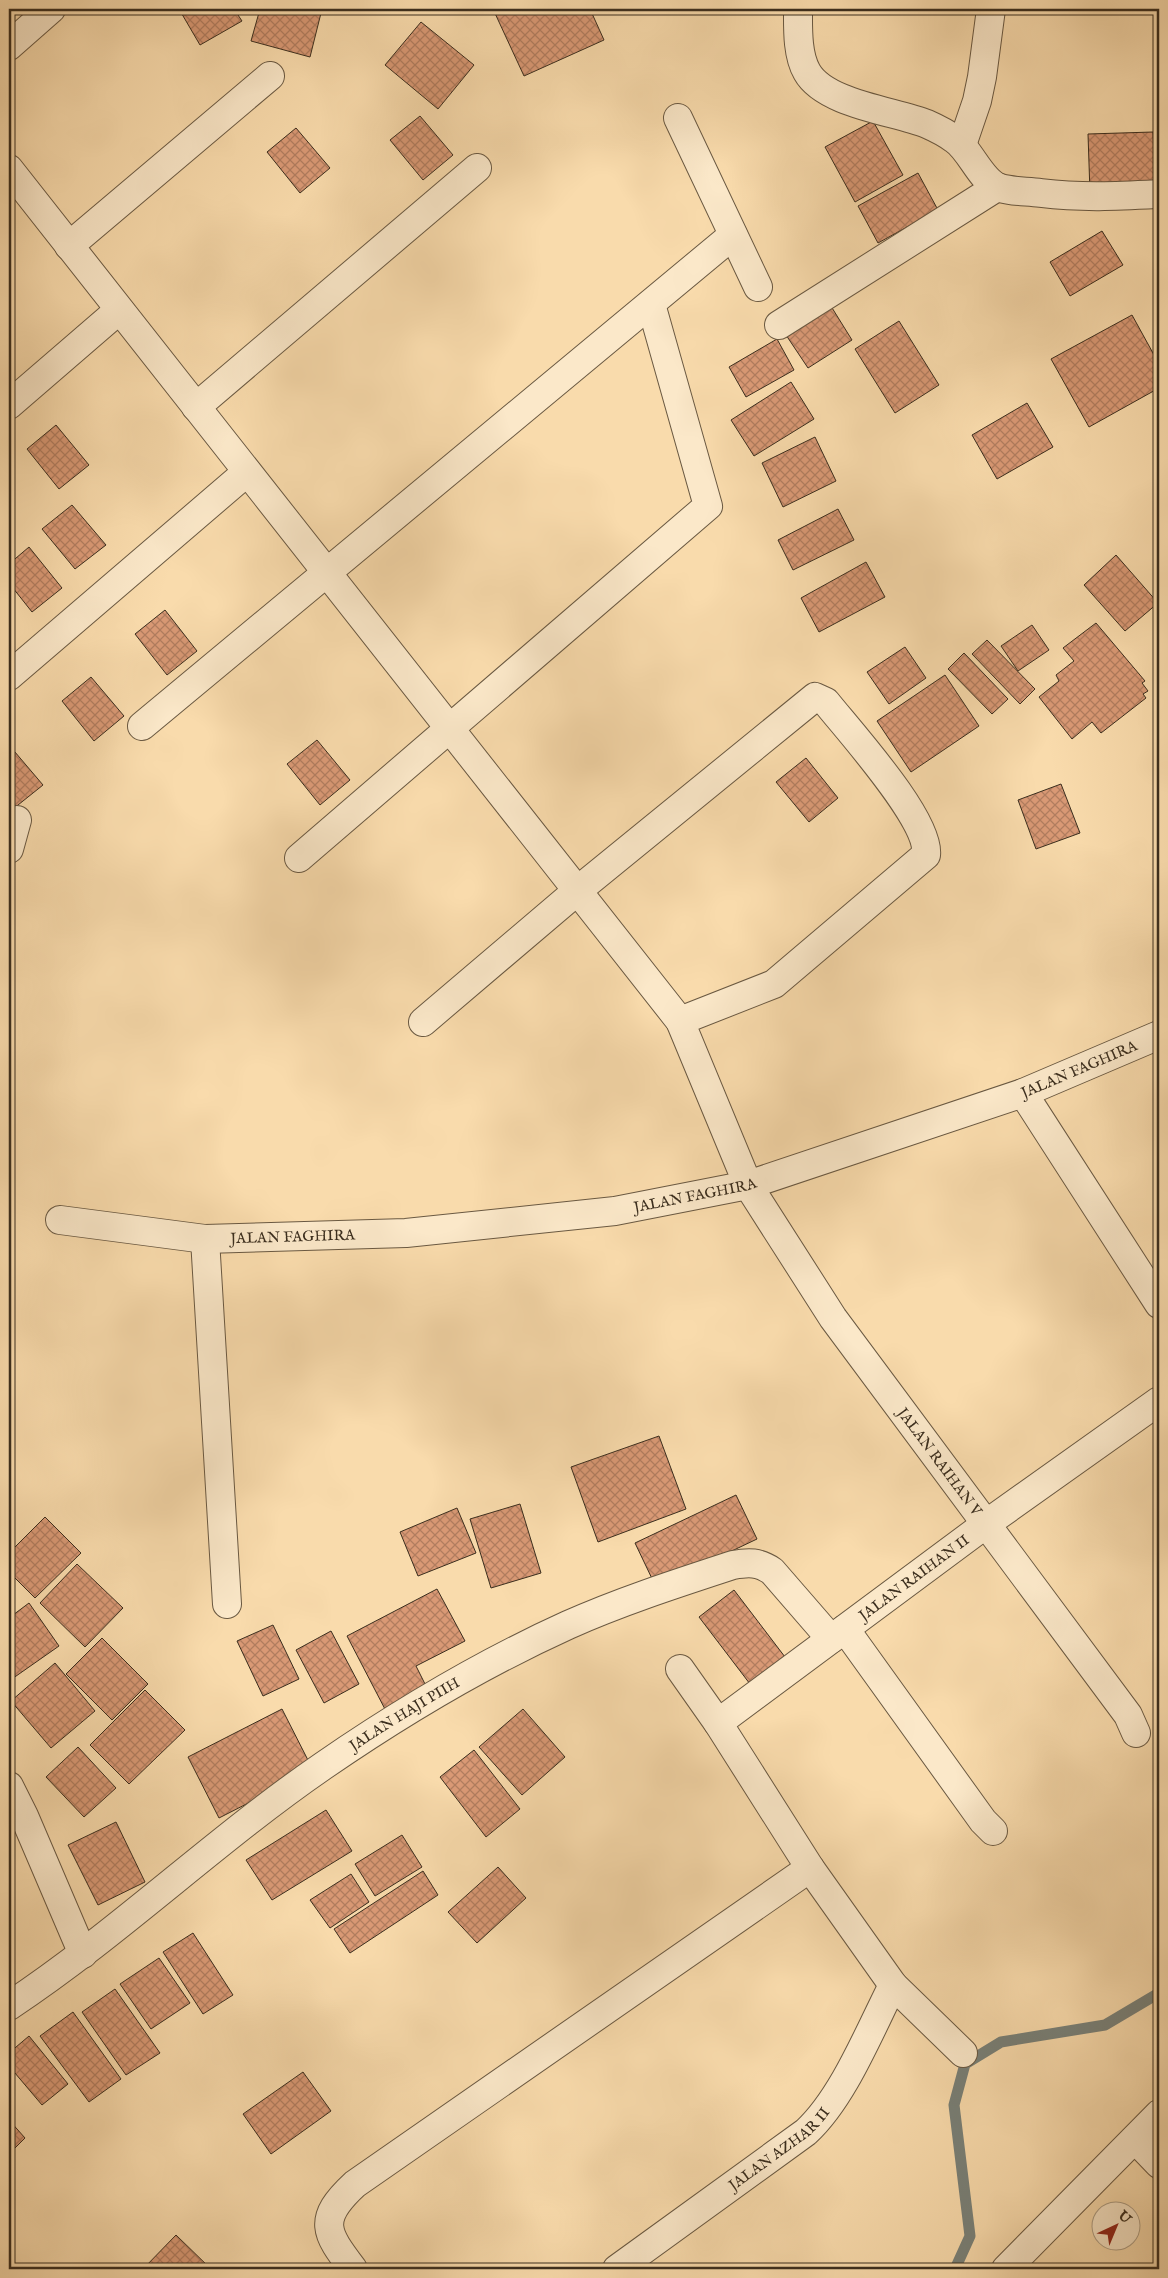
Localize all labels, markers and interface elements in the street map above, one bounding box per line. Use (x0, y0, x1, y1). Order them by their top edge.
street label: JALAN FAGHIRA (1016, 1036, 1141, 1103)
street label: JALAN FAGHIRA (630, 1173, 760, 1217)
street label: JALAN FAGHIRA (228, 1225, 356, 1248)
street label: JALAN RAIHAN V (892, 1402, 987, 1521)
street label: JALAN RAIHAN II (853, 1530, 973, 1626)
street label: JALAN HAJI PIIH (344, 1673, 463, 1756)
street label: JALAN AZHAR II (723, 2103, 834, 2196)
north arrow (1090, 2200, 1140, 2250)
text: U (1113, 2206, 1136, 2229)

